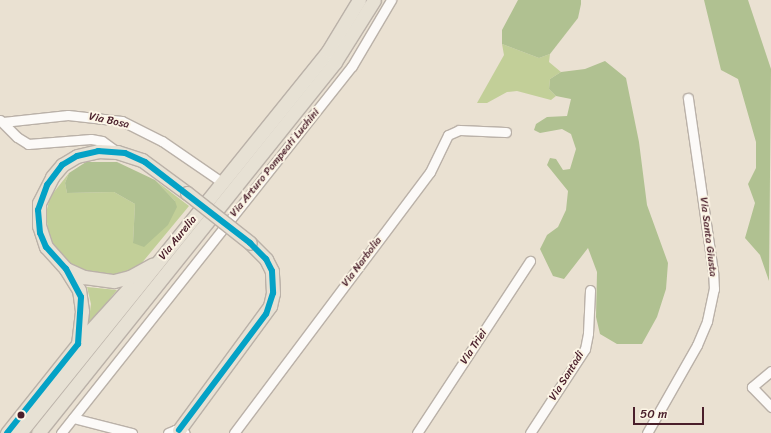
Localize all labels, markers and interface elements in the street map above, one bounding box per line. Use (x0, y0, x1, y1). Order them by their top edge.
street label: Via Arturo Pompeati Luchini (227, 106, 323, 220)
street label: Via Bosa (88, 110, 130, 132)
street label: Via Santa Giusta (697, 196, 719, 278)
street label: Via Aurelia (156, 213, 200, 263)
street label: Via Narbolia (339, 235, 385, 289)
street label: Via Triei (458, 327, 490, 367)
street label: Via Santadi (547, 349, 587, 403)
scale bar (635, 399, 706, 425)
text: 50 m (640, 403, 667, 425)
unlabelled marker (16, 410, 26, 420)

